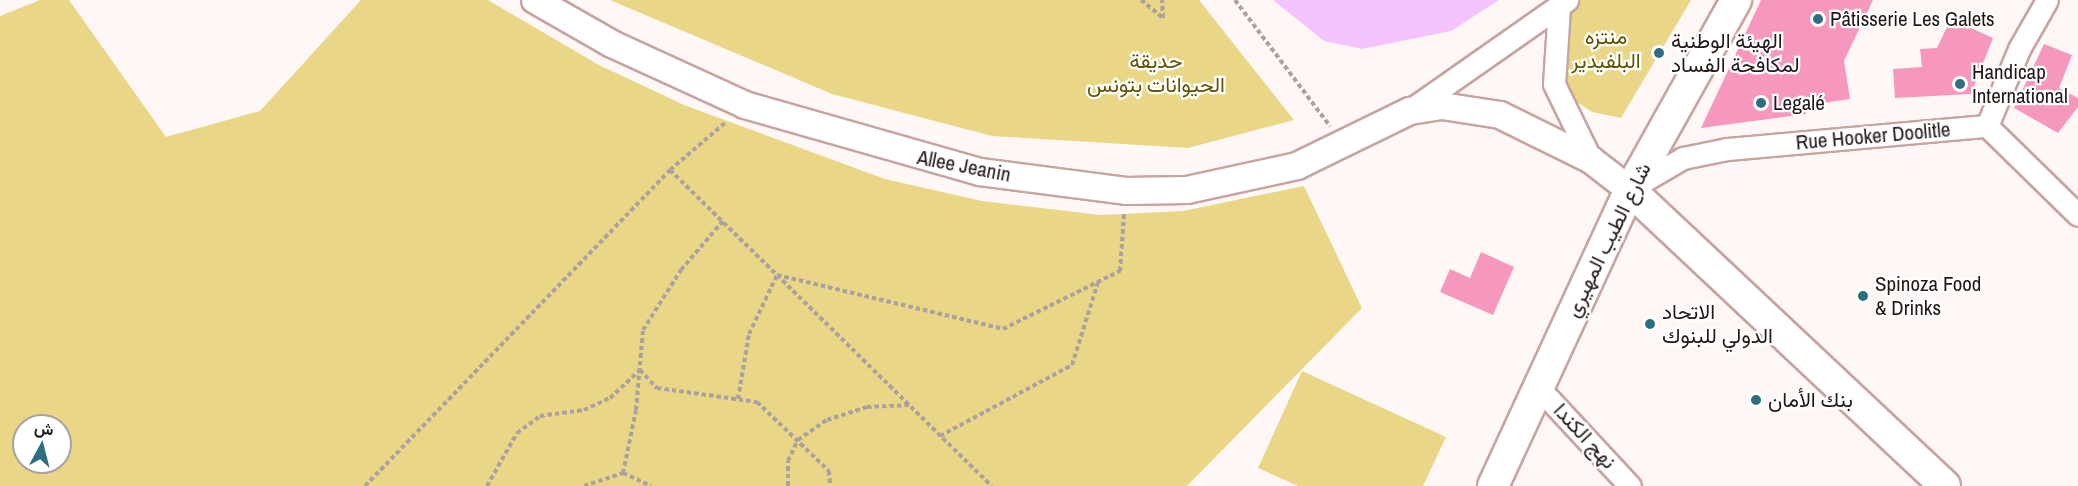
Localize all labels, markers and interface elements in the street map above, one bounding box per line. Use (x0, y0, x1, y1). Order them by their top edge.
place label: Pâtisserie Les Galets (1830, 6, 1995, 32)
marker: Pâtisserie Les Galets (1811, 12, 1825, 26)
park label: منتزه البلفيدير (1571, 24, 1641, 74)
place label: الهيئة الوطنية لمكافحة الفساد (1671, 28, 1800, 78)
marker: الهيئة الوطنية لمكافحة الفساد (1652, 46, 1666, 60)
park label: حديقة الحيوانات بتونس (1087, 48, 1225, 98)
place label: Handicap International (1972, 59, 2068, 109)
marker: Handicap International (1953, 77, 1967, 91)
place label: Legalé (1773, 90, 1825, 116)
marker: Legalé (1754, 96, 1768, 110)
street label: Rue Hooker Doolitle (1795, 117, 1951, 155)
street label: Allee Jeanin (915, 145, 1013, 187)
street label: شارع الطيب المهيري (1560, 159, 1656, 321)
place label: Spinoza Food & Drinks (1875, 271, 1981, 321)
marker: Spinoza Food & Drinks (1856, 289, 1870, 303)
place label: الاتحاد الدولي للبنوك (1662, 299, 1773, 349)
marker: الاتحاد الدولي للبنوك (1643, 317, 1657, 331)
place label: بنك الأمان (1768, 387, 1853, 413)
marker: بنك الأمان (1749, 393, 1763, 407)
street label: نهج الكندا (1548, 398, 1622, 474)
north arrow (12, 414, 72, 474)
text: ش (33, 416, 55, 440)

